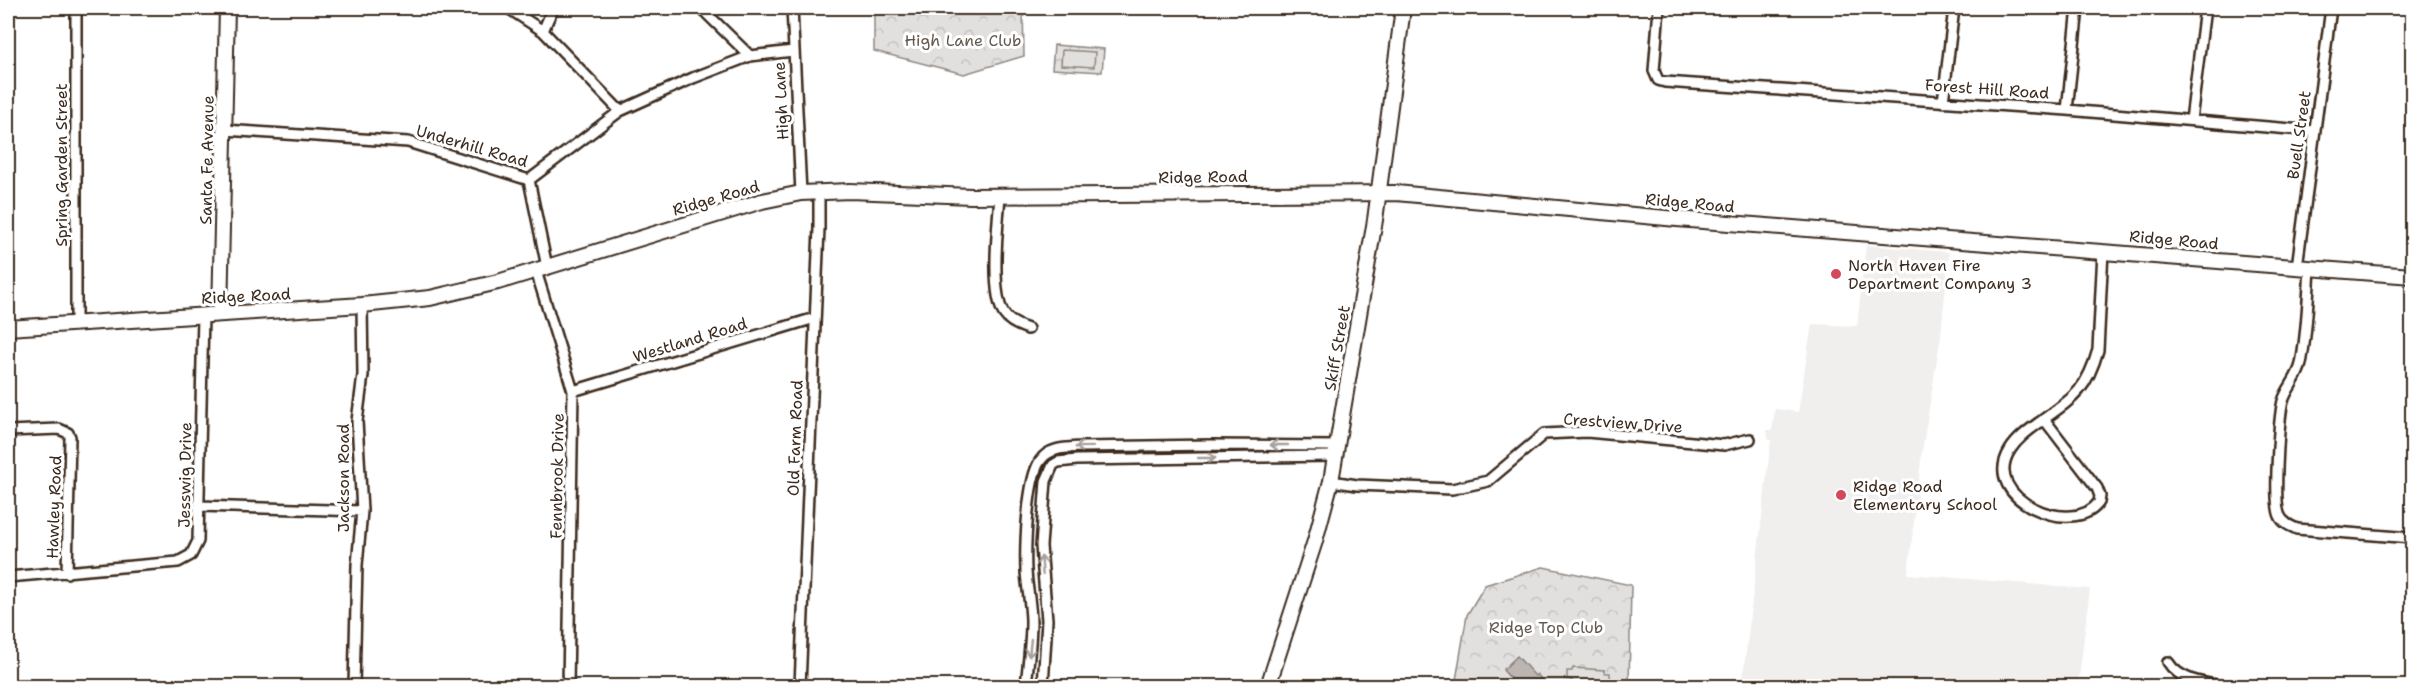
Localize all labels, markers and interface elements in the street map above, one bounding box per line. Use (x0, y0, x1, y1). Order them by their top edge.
park label: High Lane Club (905, 30, 1021, 51)
street label: High Lane (768, 61, 794, 141)
street label: Forest Hill Road (1924, 74, 2050, 104)
street label: Spring Garden Street (51, 83, 72, 247)
street label: Buell Street (2282, 89, 2316, 181)
street label: Santa Fe Avenue (195, 95, 219, 225)
street label: Underhill Road (414, 120, 530, 172)
street label: Ridge Road (1158, 166, 1248, 188)
street label: Ridge Road (670, 176, 762, 220)
street label: Ridge Road (1644, 189, 1736, 217)
street label: Ridge Road (2128, 226, 2220, 254)
place label: North Haven Fire Department Company 3 (1848, 255, 2032, 294)
marker: North Haven Fire Department Company 3 (1829, 267, 1843, 281)
street label: Ridge Road (201, 283, 291, 309)
street label: Skiff Street (1319, 304, 1355, 392)
street label: Westland Road (630, 313, 750, 367)
street label: Old Farm Road (782, 380, 808, 496)
street label: Crestview Drive (1563, 408, 1683, 438)
street label: Fennbrook Drive (545, 413, 569, 539)
street label: Jesswig Drive (174, 422, 196, 528)
street label: Jackson Road (333, 424, 354, 532)
one-way arrow (1269, 439, 1289, 451)
one-way arrow (1074, 442, 1094, 453)
one-way arrow (1197, 453, 1217, 464)
street label: Hawley Road (42, 455, 66, 559)
place label: Ridge Road Elementary School (1853, 476, 1997, 515)
marker: Ridge Road Elementary School (1834, 488, 1848, 502)
one-way arrow (1037, 556, 1048, 576)
park label: Ridge Top Club (1489, 617, 1603, 638)
one-way arrow (1024, 637, 1035, 657)

